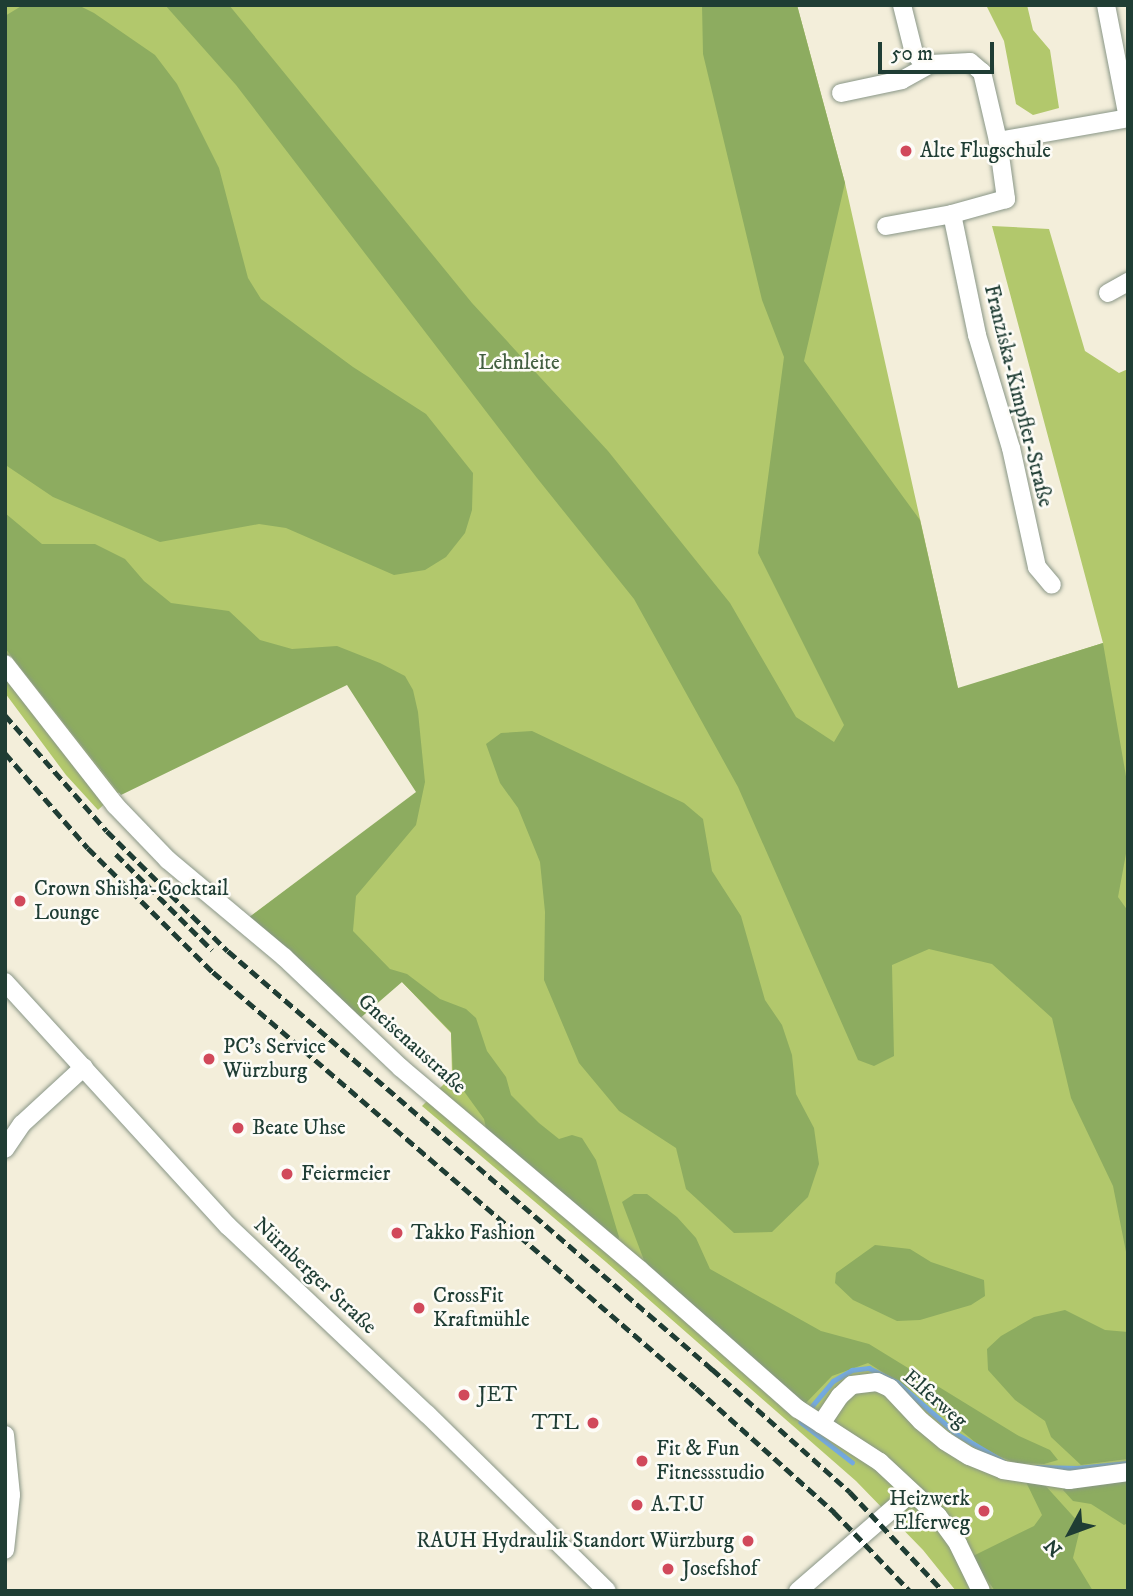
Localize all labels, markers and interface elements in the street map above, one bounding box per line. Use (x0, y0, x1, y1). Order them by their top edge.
scale bar (881, 28, 996, 72)
text: 50 m (891, 41, 933, 67)
place label: Alte Flugschule (920, 138, 1051, 164)
marker: Alte Flugschule (898, 143, 914, 159)
street label: Franziska-Kimpfler-Straße (978, 282, 1058, 510)
park label: Lehnleite (478, 350, 560, 376)
place label: Crown Shisha-Cocktail Lounge (34, 876, 229, 926)
marker: Crown Shisha-Cocktail Lounge (12, 893, 28, 909)
street label: Gneisenaustraße (353, 989, 471, 1099)
place label: PC's Service Würzburg (223, 1034, 326, 1084)
marker: PC's Service Würzburg (201, 1051, 217, 1067)
place label: Beate Uhse (252, 1115, 346, 1141)
marker: Beate Uhse (230, 1120, 246, 1136)
place label: Feiermeier (301, 1161, 390, 1187)
marker: Feiermeier (279, 1166, 295, 1182)
street label: Nürnberger Straße (248, 1213, 382, 1339)
place label: Takko Fashion (411, 1220, 535, 1246)
marker: Takko Fashion (389, 1225, 405, 1241)
place label: CrossFit Kraftmühle (433, 1283, 530, 1333)
marker: CrossFit Kraftmühle (411, 1300, 427, 1316)
street label: Elferweg (898, 1364, 972, 1434)
place label: JET (478, 1382, 517, 1408)
marker: JET (456, 1387, 472, 1403)
place label: TTL (532, 1410, 579, 1436)
marker: TTL (585, 1415, 601, 1431)
place label: Fit & Fun Fitnessstudio (656, 1436, 765, 1486)
marker: Fit & Fun Fitnessstudio (634, 1453, 650, 1469)
place label: Heizwerk Elferweg (889, 1486, 970, 1536)
place label: A.T.U (651, 1492, 704, 1518)
marker: A.T.U (629, 1497, 645, 1513)
north arrow (1035, 1498, 1105, 1568)
marker: Heizwerk Elferweg (976, 1503, 992, 1519)
place label: RAUH Hydraulik Standort Würzburg (416, 1528, 734, 1554)
marker: RAUH Hydraulik Standort Würzburg (740, 1533, 756, 1549)
text: N (1040, 1534, 1068, 1561)
place label: Josefshof (682, 1556, 757, 1582)
marker: Josefshof (660, 1561, 676, 1577)

